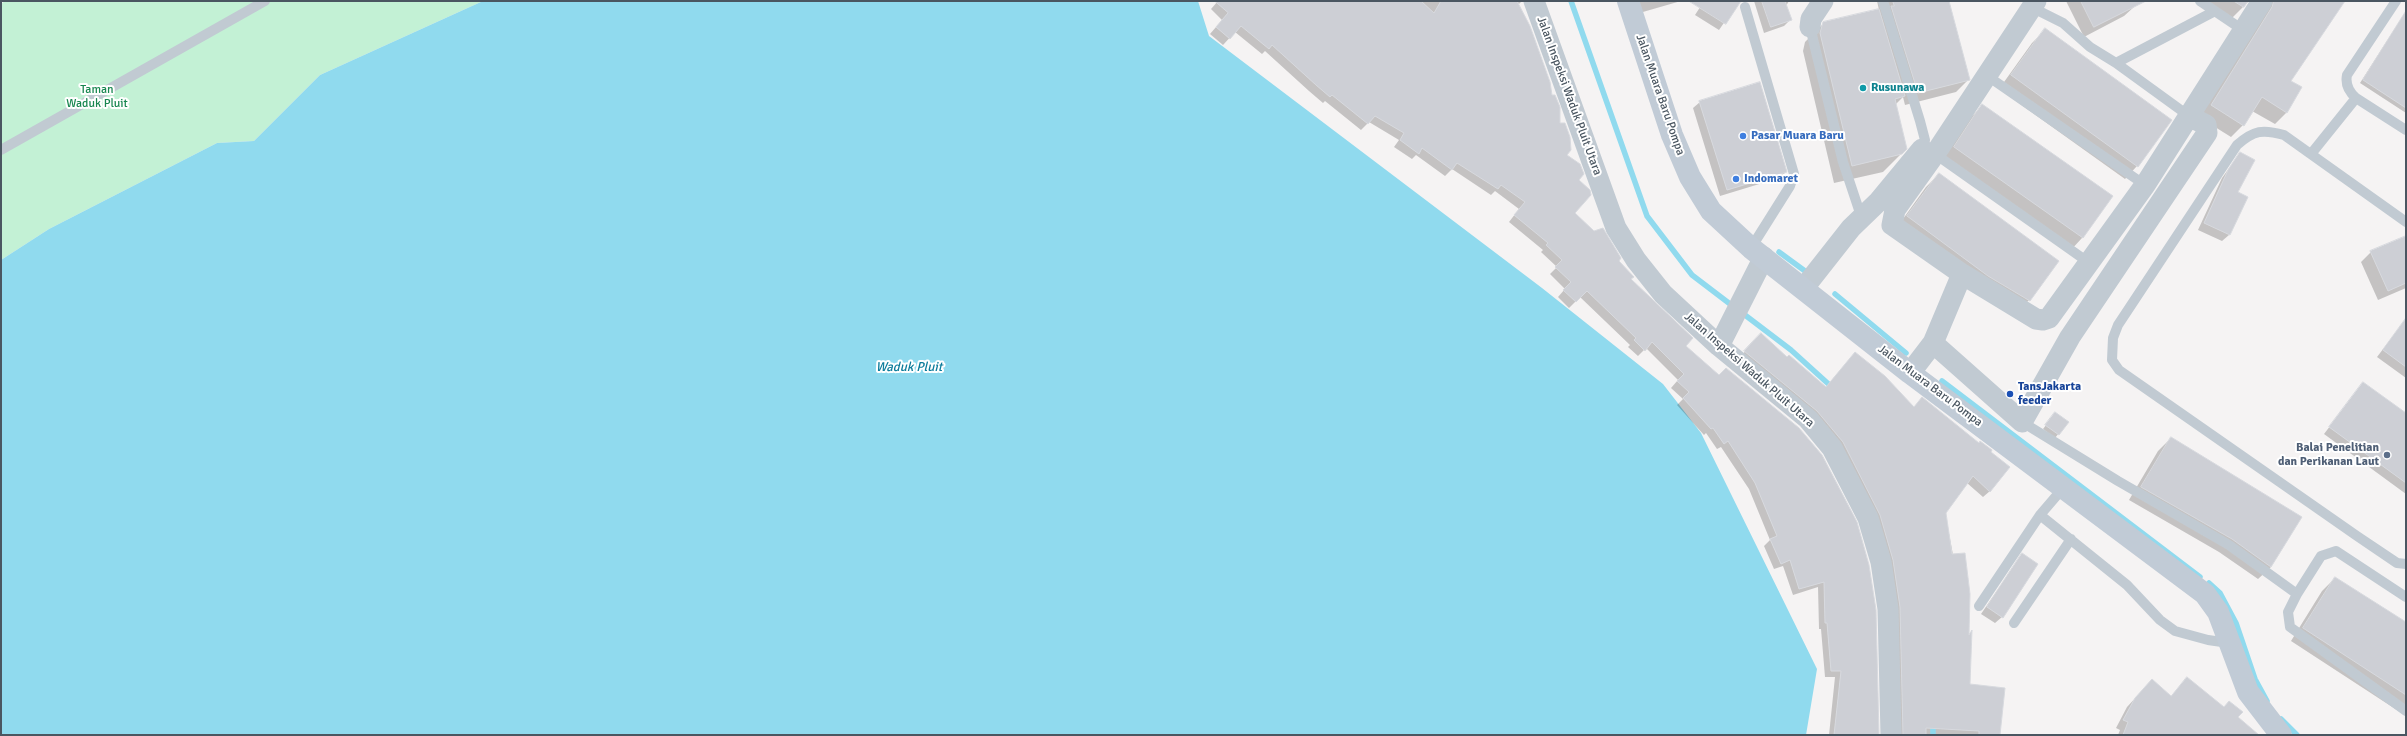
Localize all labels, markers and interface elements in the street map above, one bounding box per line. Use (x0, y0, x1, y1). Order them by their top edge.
street label: Jalan Inspeksi Waduk Pluit Utara (1534, 15, 1604, 177)
street label: Jalan Muara Baru Pompa (1633, 33, 1687, 157)
place label: Rusunawa (1871, 81, 1924, 95)
park label: Taman Waduk Pluit (66, 83, 128, 111)
marker: Rusunawa (1858, 83, 1868, 93)
place label: Pasar Muara Baru (1751, 129, 1844, 143)
marker: Pasar Muara Baru (1738, 131, 1748, 141)
place label: Indomaret (1744, 172, 1798, 186)
marker: Indomaret (1731, 174, 1741, 184)
street label: Jalan Inspeksi Waduk Pluit Utara (1681, 310, 1817, 430)
street label: Jalan Muara Baru Pompa (1875, 342, 1985, 430)
water label: Waduk Pluit (876, 360, 942, 376)
place label: TansJakarta feeder (2018, 380, 2081, 408)
marker: TansJakarta feeder (2005, 389, 2015, 399)
place label: Balai Penelitian dan Perikanan Laut (2278, 441, 2379, 469)
marker: Balai Penelitian dan Perikanan Laut (2382, 450, 2392, 460)

